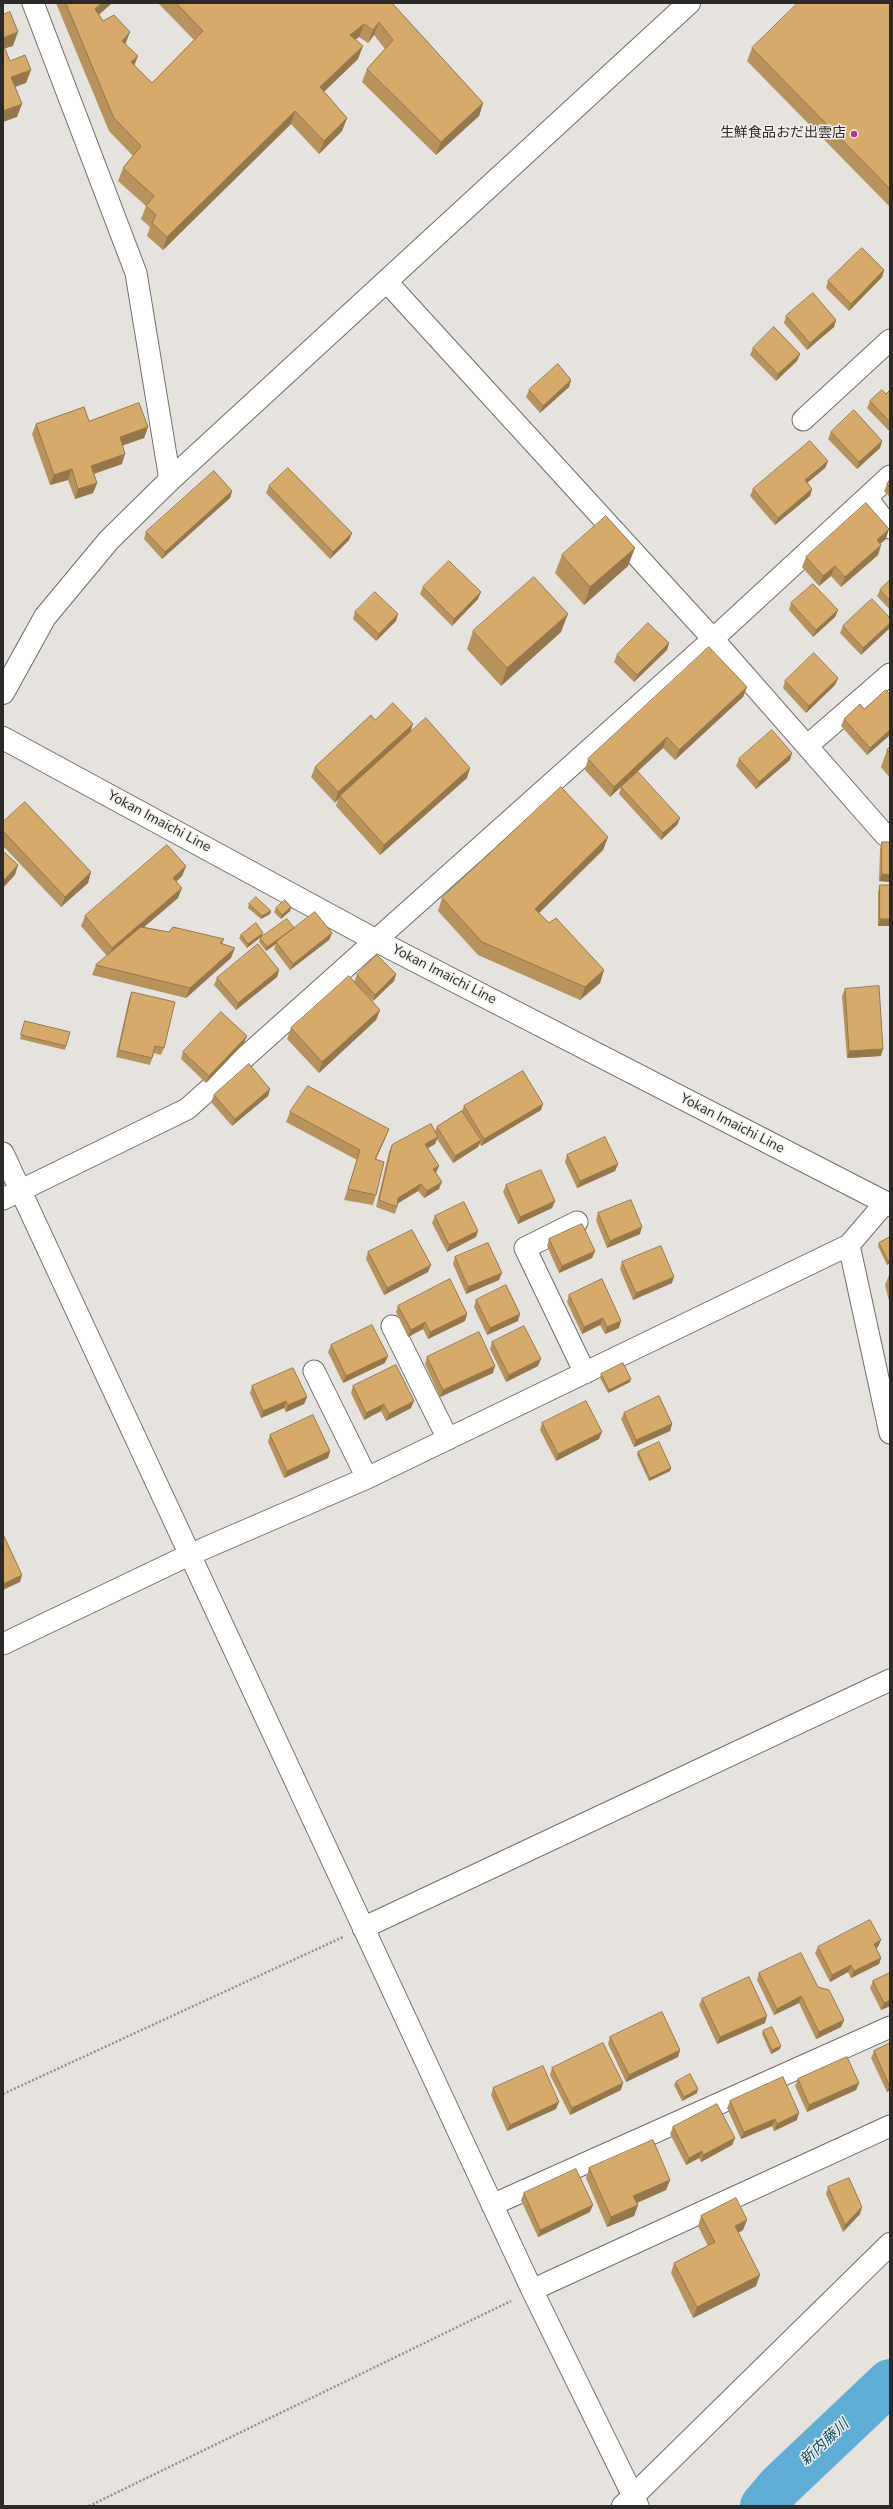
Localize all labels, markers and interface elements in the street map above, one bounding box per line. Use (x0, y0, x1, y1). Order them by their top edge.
place label: 生鮮食品おだ出雲店 (720, 126, 846, 142)
marker: 生鮮食品おだ出雲店 (849, 129, 859, 139)
street label: Yokan Imaichi Line (104, 788, 214, 856)
street label: Yokan Imaichi Line (389, 941, 499, 1009)
street label: Yokan Imaichi Line (677, 1090, 787, 1158)
water label: 新内藤川 (797, 2416, 853, 2470)

